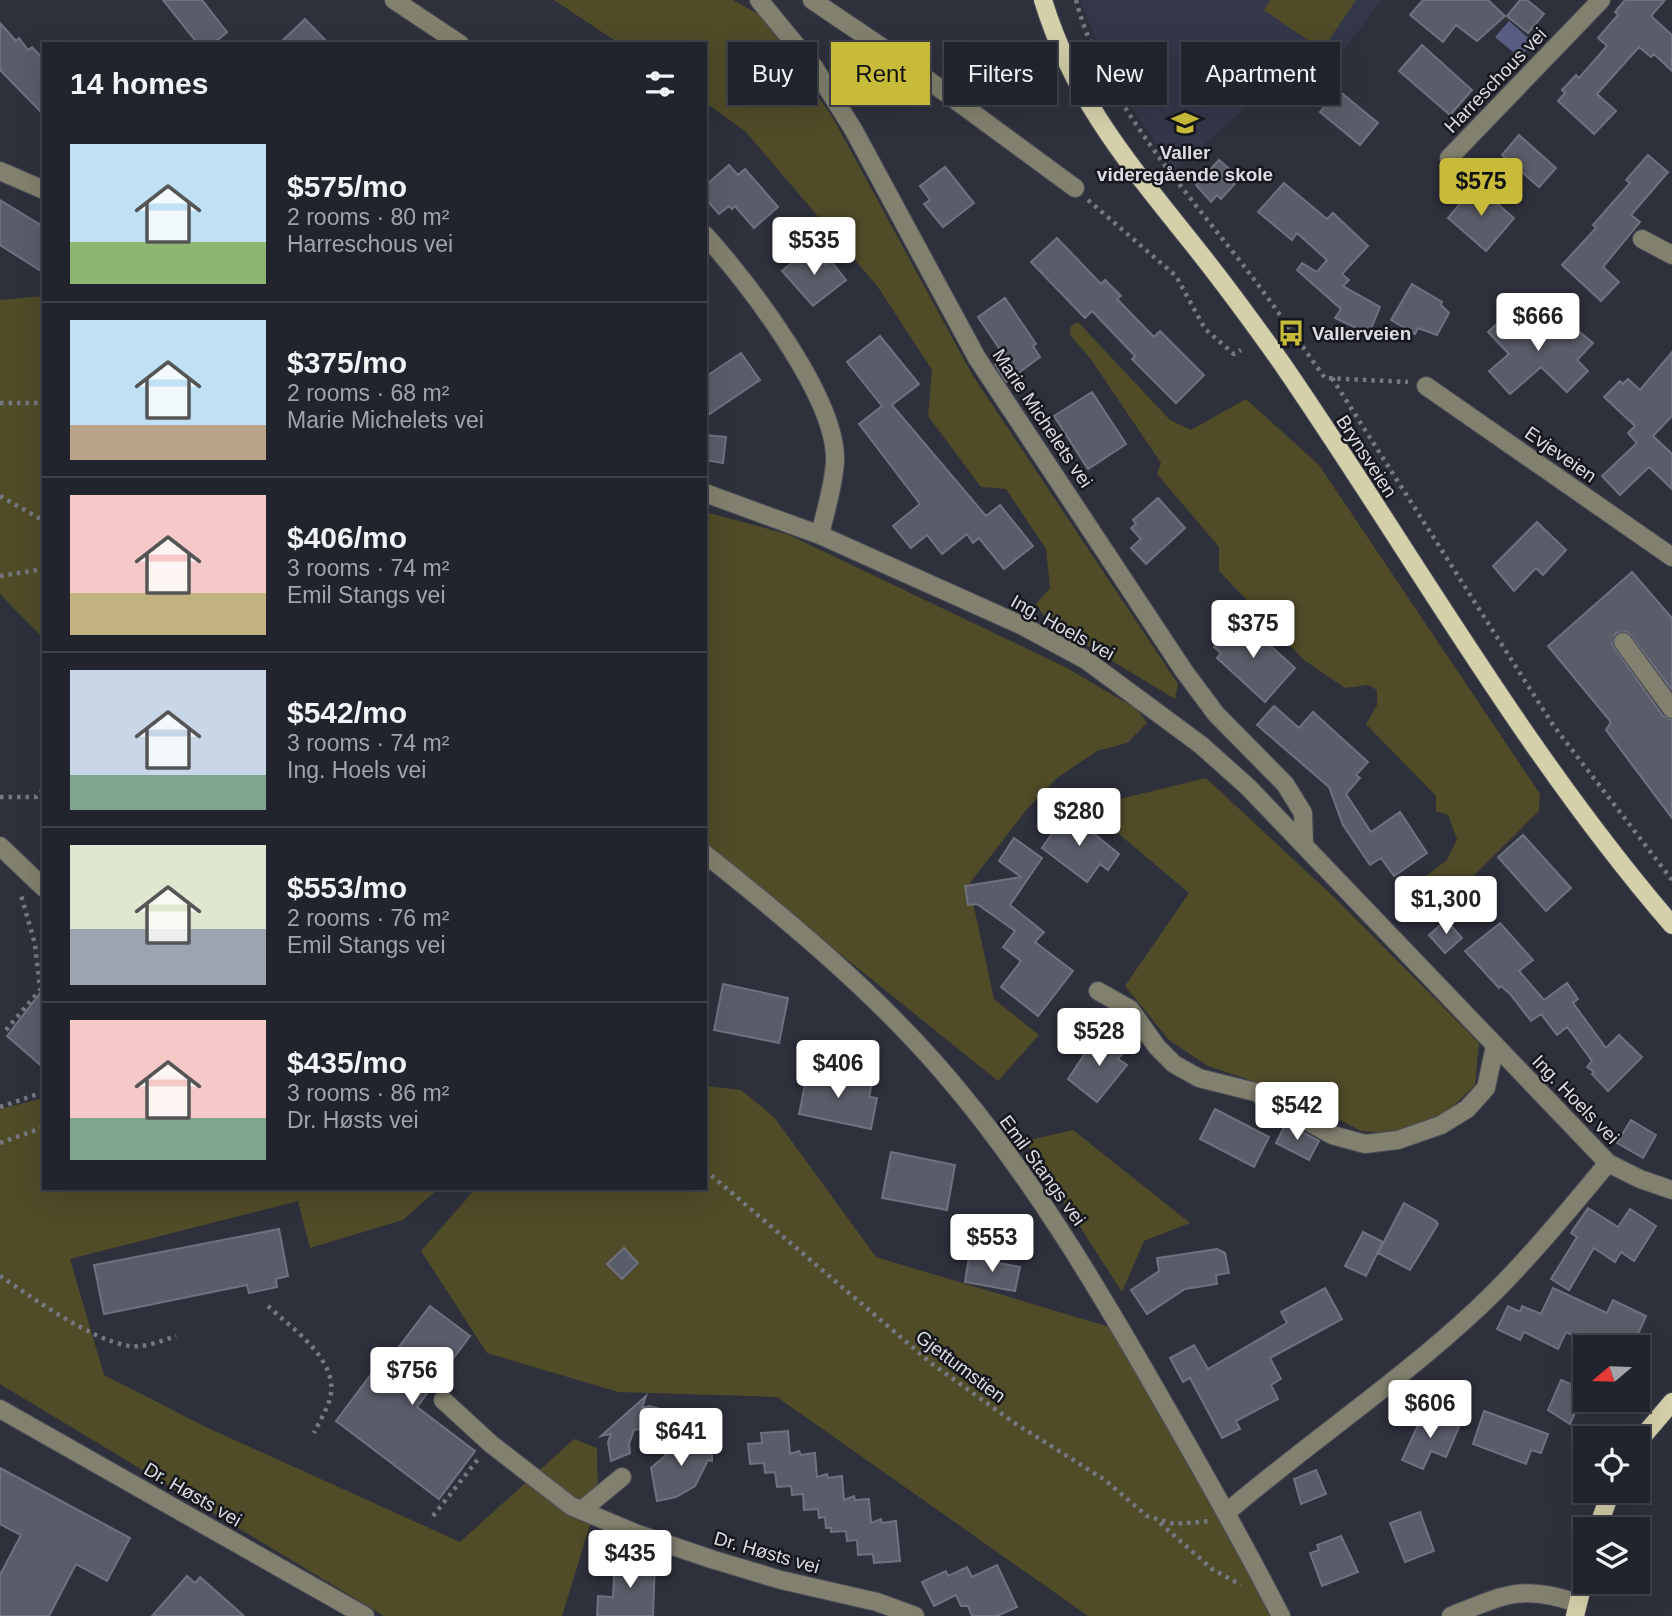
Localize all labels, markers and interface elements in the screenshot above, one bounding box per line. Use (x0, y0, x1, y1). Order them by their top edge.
street label: Harreschous vei (1440, 24, 1551, 137)
chip: Buy (728, 42, 817, 105)
chip: Rent (831, 42, 930, 105)
chip: Filters (944, 42, 1057, 105)
chip: New (1071, 42, 1167, 105)
chip: Apartment (1181, 42, 1340, 105)
icon: filters (641, 65, 679, 103)
text: 14 homes (70, 67, 208, 100)
school or university icon: Valler videregående skole (1170, 108, 1200, 138)
place label: Valler videregående skole (1097, 142, 1273, 185)
pin: $575 (1440, 158, 1522, 218)
text: $575 (1455, 168, 1507, 194)
text: $575/mo (287, 170, 407, 203)
icon: home (126, 172, 210, 256)
text: 2 rooms · 80 m² (287, 204, 449, 230)
pin: $535 (773, 218, 855, 277)
text: $535 (788, 227, 840, 253)
text: Harreschous vei (287, 231, 453, 257)
pin: $666 (1497, 294, 1579, 353)
text: $666 (1512, 303, 1564, 329)
bus stop icon: Vallerveien (1276, 318, 1306, 348)
place label: Vallerveien (1312, 323, 1411, 344)
street label: Marie Michelets vei (988, 345, 1097, 492)
text: $375/mo (287, 346, 407, 379)
icon: home (126, 348, 210, 432)
text: 2 rooms · 68 m² (287, 380, 449, 406)
text: Marie Michelets vei (287, 407, 484, 433)
street label: Brynsveien (1332, 411, 1401, 501)
street label: Evjeveien (1521, 422, 1600, 487)
text: $406/mo (287, 521, 407, 554)
icon: home (126, 523, 210, 607)
text: 3 rooms · 74 m² (287, 555, 449, 581)
text: Emil Stangs vei (287, 582, 446, 608)
street label: Ing. Hoels vei (1007, 590, 1118, 665)
pin: $375 (1212, 600, 1294, 660)
text: $375 (1227, 610, 1279, 636)
text: $542/mo (287, 696, 407, 729)
icon: home (126, 698, 210, 782)
text: 3 rooms · 74 m² (287, 730, 449, 756)
text: Ing. Hoels vei (287, 757, 426, 783)
pin: $280 (1038, 788, 1120, 848)
text: $280 (1053, 798, 1105, 824)
text: $553/mo (287, 871, 407, 904)
icon: home (126, 873, 210, 957)
pin: $1,300 (1389, 876, 1503, 936)
text: $1,300 (1411, 886, 1481, 912)
text: 2 rooms · 76 m² (287, 905, 449, 931)
text: Emil Stangs vei (287, 932, 446, 958)
pin: $528 (1058, 1009, 1140, 1068)
text: $528 (1073, 1018, 1125, 1044)
pin: $406 (797, 1040, 879, 1100)
text: $435/mo (287, 1046, 407, 1079)
icon: home (126, 1048, 210, 1132)
text: $406 (812, 1050, 864, 1076)
street label: Ing. Hoels vei (1528, 1051, 1623, 1148)
text: 3 rooms · 86 m² (287, 1080, 449, 1106)
pin: $542 (1256, 1082, 1338, 1142)
text: $542 (1271, 1092, 1323, 1118)
text: Dr. Høsts vei (287, 1107, 419, 1133)
street label: Emil Stangs vei (996, 1111, 1090, 1229)
pin: $553 (951, 1214, 1033, 1274)
text: $553 (966, 1224, 1018, 1250)
street label: Gjettumstien (912, 1326, 1010, 1407)
north arrow (1573, 1335, 1650, 1412)
map controls (1573, 1335, 1650, 1594)
pin: $756 (371, 1348, 453, 1407)
text: $756 (386, 1357, 438, 1383)
pin: $606 (1389, 1380, 1471, 1440)
text: $606 (1404, 1390, 1456, 1416)
pin: $641 (640, 1408, 722, 1468)
text: $641 (655, 1418, 707, 1444)
button: locate (1573, 1426, 1650, 1503)
street label: Dr. Høsts vei (140, 1458, 245, 1531)
button: layers (1573, 1517, 1650, 1594)
street label: Dr. Høsts vei (712, 1527, 822, 1578)
pin: $435 (589, 1530, 671, 1590)
text: $435 (604, 1540, 656, 1566)

